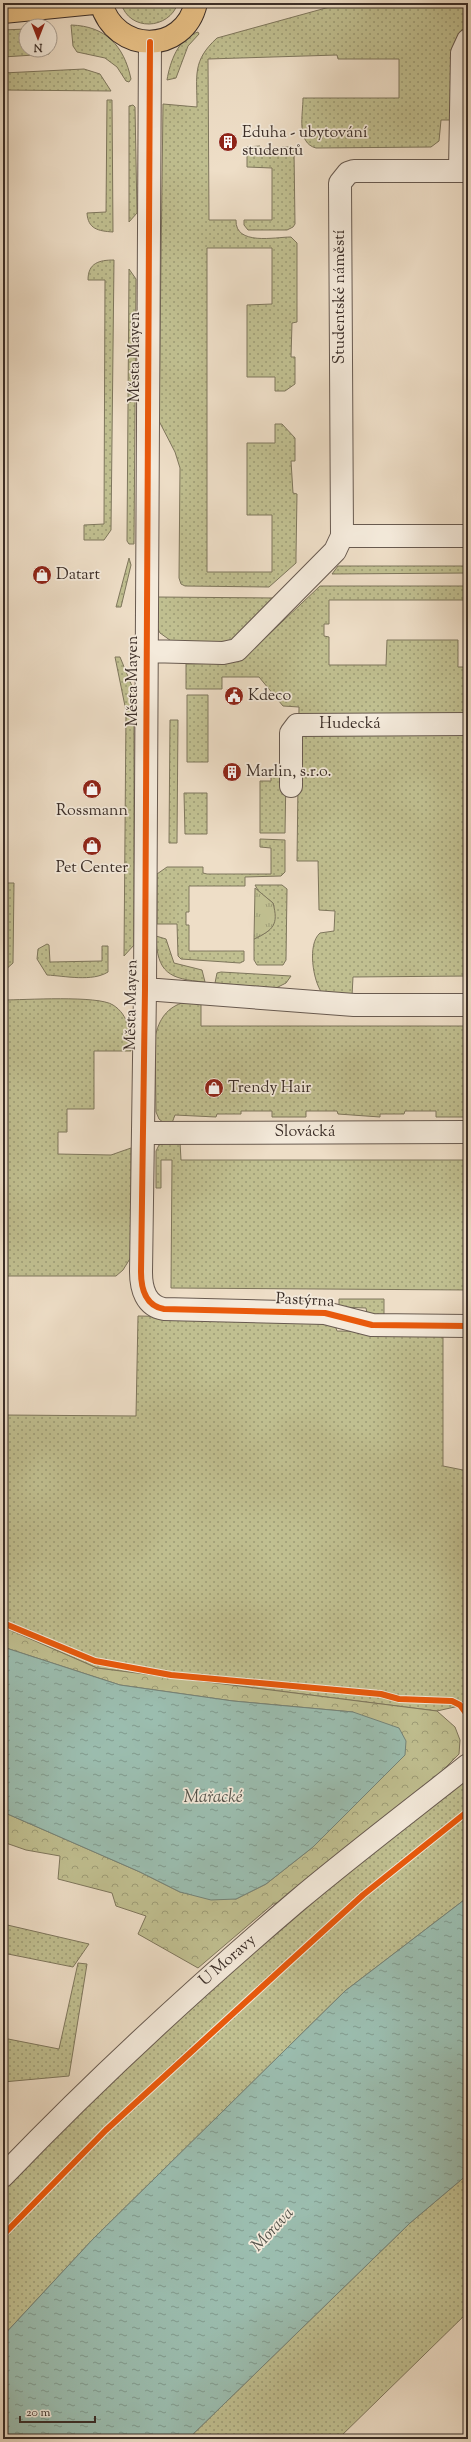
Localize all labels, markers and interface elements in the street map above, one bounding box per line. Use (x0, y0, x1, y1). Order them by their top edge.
north arrow (18, 18, 58, 58)
text: N (33, 39, 43, 55)
place label: Eduha - ubytování studentů (242, 122, 368, 163)
building icon: Eduha - ubytování studentů (217, 131, 239, 153)
street label: Studentské náměstí (329, 229, 352, 364)
street label: Města Mayen (124, 311, 147, 402)
shop icon: Datart (31, 564, 53, 586)
place label: Datart (56, 564, 101, 587)
street label: Města Mayen (122, 635, 145, 726)
public building icon: Kdeco (223, 685, 245, 707)
place label: Kdeco (248, 685, 291, 708)
street label: Hudecká (319, 713, 381, 736)
building icon: Marlin, s.r.o. (221, 761, 243, 783)
place label: Marlin, s.r.o. (246, 761, 331, 784)
shop icon: Rossmann (81, 778, 103, 800)
place label: Rossmann (56, 800, 128, 823)
shop icon: Pet Center (81, 835, 103, 857)
place label: Pet Center (56, 857, 128, 880)
street label: Města Mayen (120, 959, 144, 1051)
shop icon: Trendy Hair (203, 1077, 225, 1099)
place label: Trendy Hair (228, 1077, 311, 1100)
street label: Slovácká (275, 1121, 336, 1144)
street label: Pastýrna (275, 1288, 336, 1314)
water label: Mařacké (183, 1786, 243, 1810)
street label: U Moravy (194, 1930, 262, 1992)
water label: Morava (246, 2202, 300, 2258)
scale bar (20, 2398, 95, 2424)
text: 20 m (26, 2404, 51, 2422)

